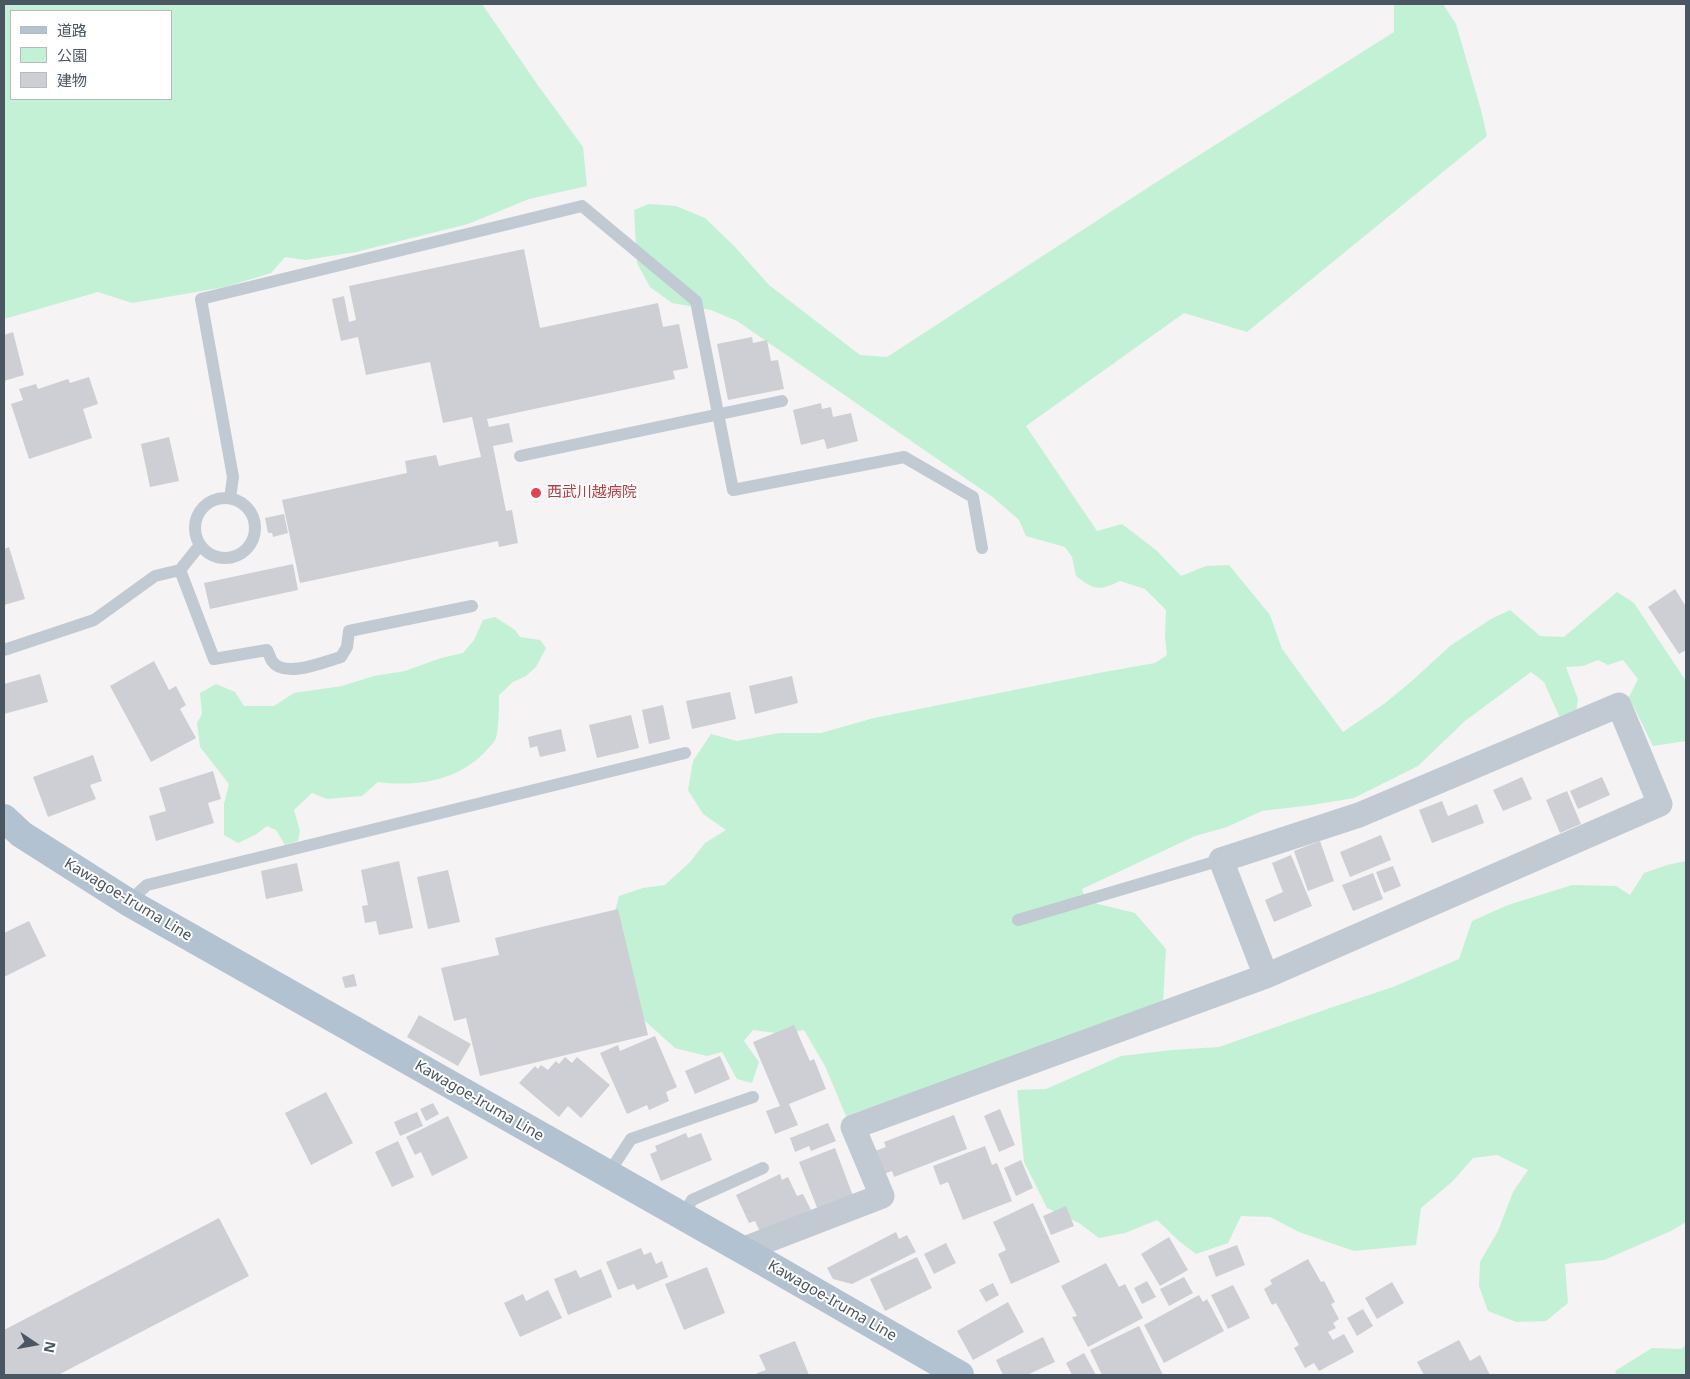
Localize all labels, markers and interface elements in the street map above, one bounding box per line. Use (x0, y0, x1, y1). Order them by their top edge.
legend (10, 10, 172, 100)
text: 道路 (57, 20, 87, 40)
text: 公園 (57, 45, 87, 65)
text: 建物 (57, 70, 87, 90)
place label: 西武川越病院 (547, 484, 637, 502)
marker: 西武川越病院 (529, 486, 543, 500)
street label: Kawagoe-Iruma Line (61, 855, 195, 945)
street label: Kawagoe-Iruma Line (411, 1057, 547, 1145)
street label: Kawagoe-Iruma Line (764, 1257, 900, 1345)
north arrow (10, 1319, 60, 1369)
text: N (40, 1340, 61, 1355)

